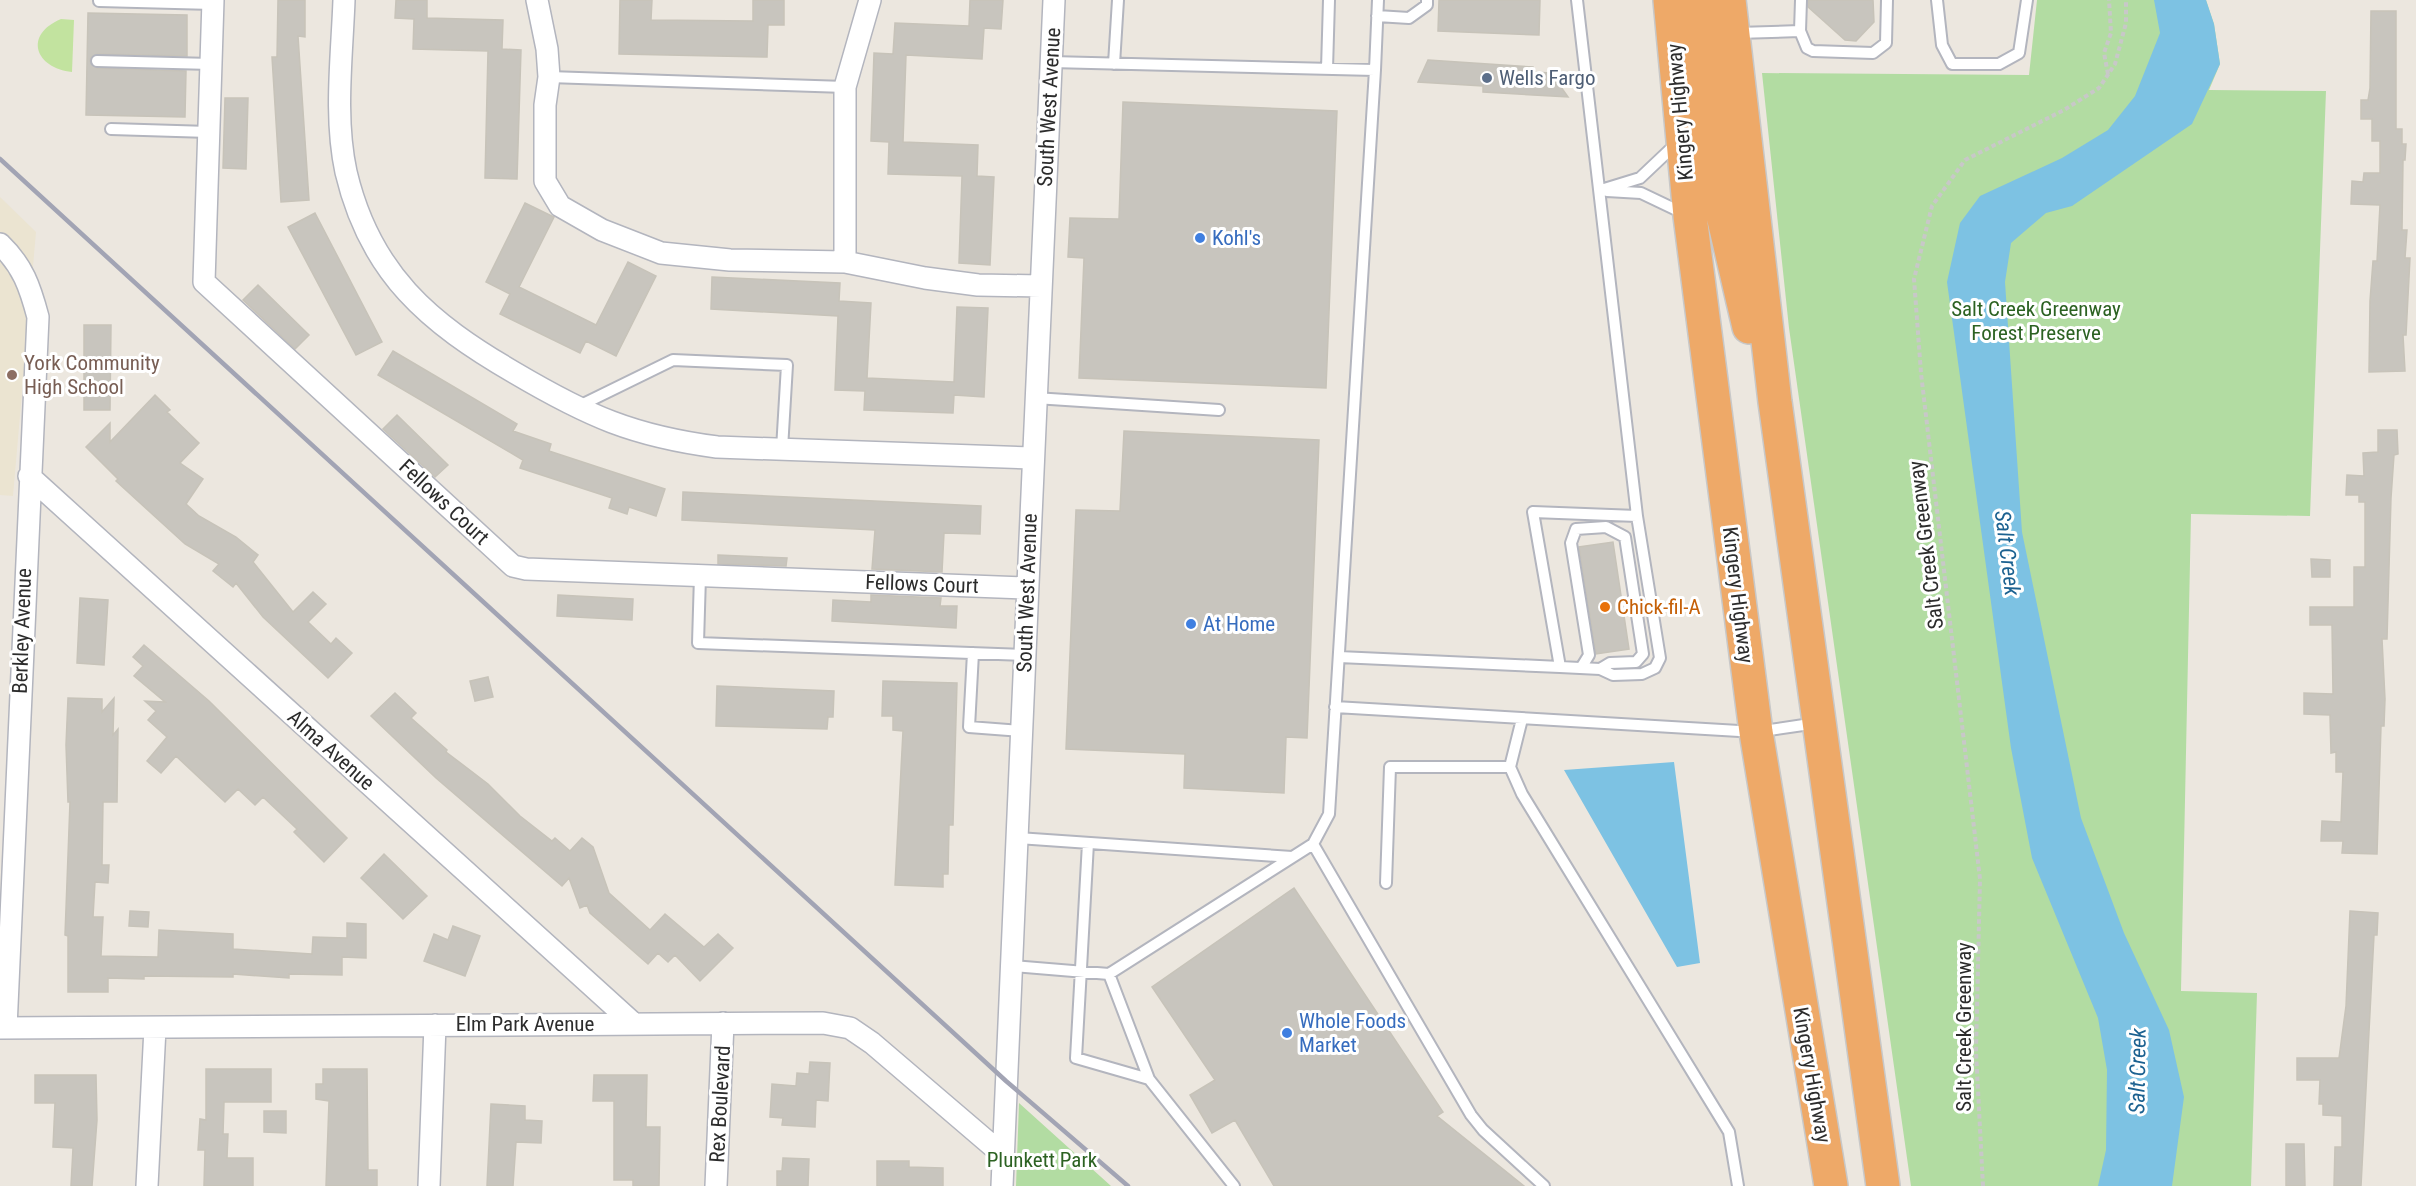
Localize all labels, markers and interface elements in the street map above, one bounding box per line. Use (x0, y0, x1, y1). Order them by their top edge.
street label: South West Avenue (1033, 27, 1065, 187)
street label: Kingery Highway (1662, 42, 1698, 182)
place label: Wells Fargo (1499, 66, 1595, 90)
marker: Wells Fargo (1480, 71, 1494, 85)
place label: Kohl's (1212, 226, 1261, 250)
marker: Kohl's (1193, 231, 1207, 245)
park label: Salt Creek Greenway Forest Preserve (1951, 297, 2121, 345)
place label: York Community High School (24, 351, 160, 399)
marker: York Community High School (5, 368, 19, 382)
street label: Fellows Court (394, 454, 494, 550)
street label: Salt Creek Greenway (1904, 459, 1948, 631)
water label: Salt Creek (1990, 509, 2025, 597)
street label: South West Avenue (1012, 513, 1042, 673)
street label: Kingery Highway (1718, 525, 1758, 665)
street label: Berkley Avenue (8, 568, 36, 694)
street label: Fellows Court (865, 570, 979, 598)
place label: Chick-fil-A (1617, 595, 1701, 619)
marker: Chick-fil-A (1598, 600, 1612, 614)
place label: At Home (1203, 612, 1275, 636)
marker: At Home (1184, 617, 1198, 631)
street label: Alma Avenue (283, 705, 379, 795)
street label: Salt Creek Greenway (1952, 942, 1976, 1112)
street label: Kingery Highway (1788, 1005, 1836, 1145)
place label: Whole Foods Market (1299, 1009, 1406, 1057)
street label: Elm Park Avenue (456, 1012, 594, 1036)
marker: Whole Foods Market (1280, 1026, 1294, 1040)
water label: Salt Creek (2124, 1028, 2151, 1114)
street label: Rex Boulevard (705, 1045, 735, 1163)
park label: Plunkett Park (987, 1148, 1098, 1172)

